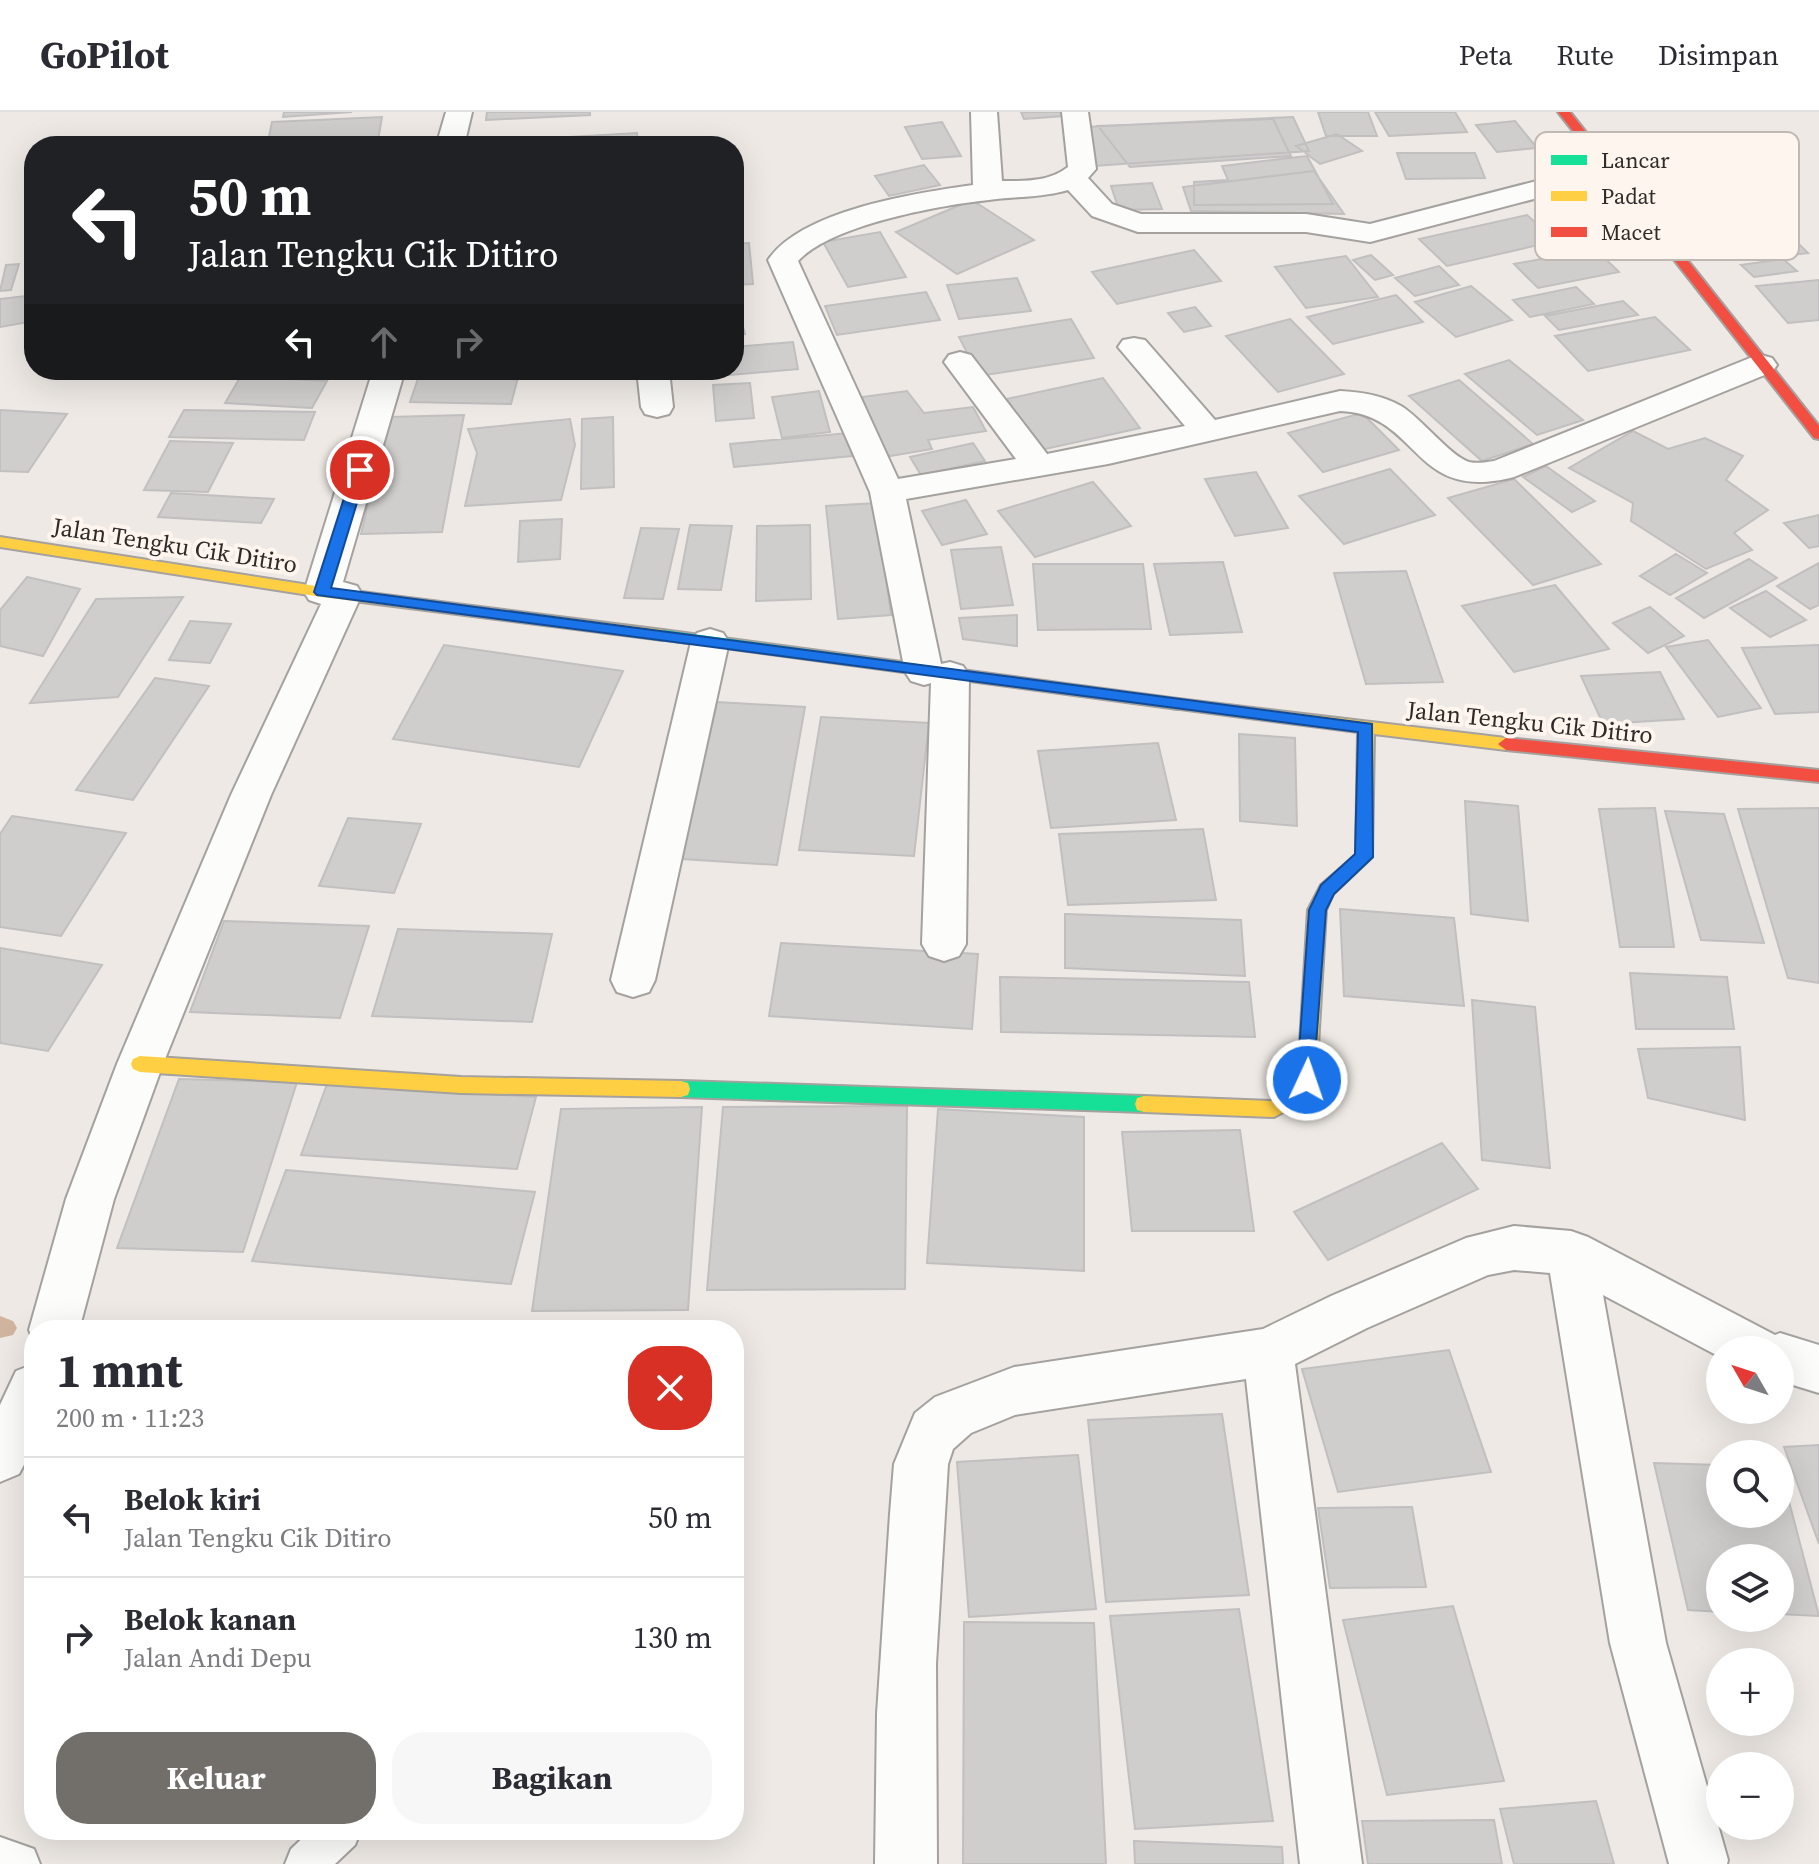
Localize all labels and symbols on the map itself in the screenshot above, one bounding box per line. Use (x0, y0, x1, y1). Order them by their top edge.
legend (1535, 132, 1799, 260)
text: Lancar (1601, 145, 1670, 175)
text: Padat (1601, 181, 1657, 211)
text: Macet (1601, 217, 1662, 247)
pin (326, 436, 394, 504)
street label: Jalan Tengku Cik Ditiro (49, 509, 300, 581)
street label: Jalan Tengku Cik Ditiro (1404, 693, 1655, 751)
position arrow (1265, 1038, 1349, 1122)
north arrow (1706, 1336, 1794, 1424)

